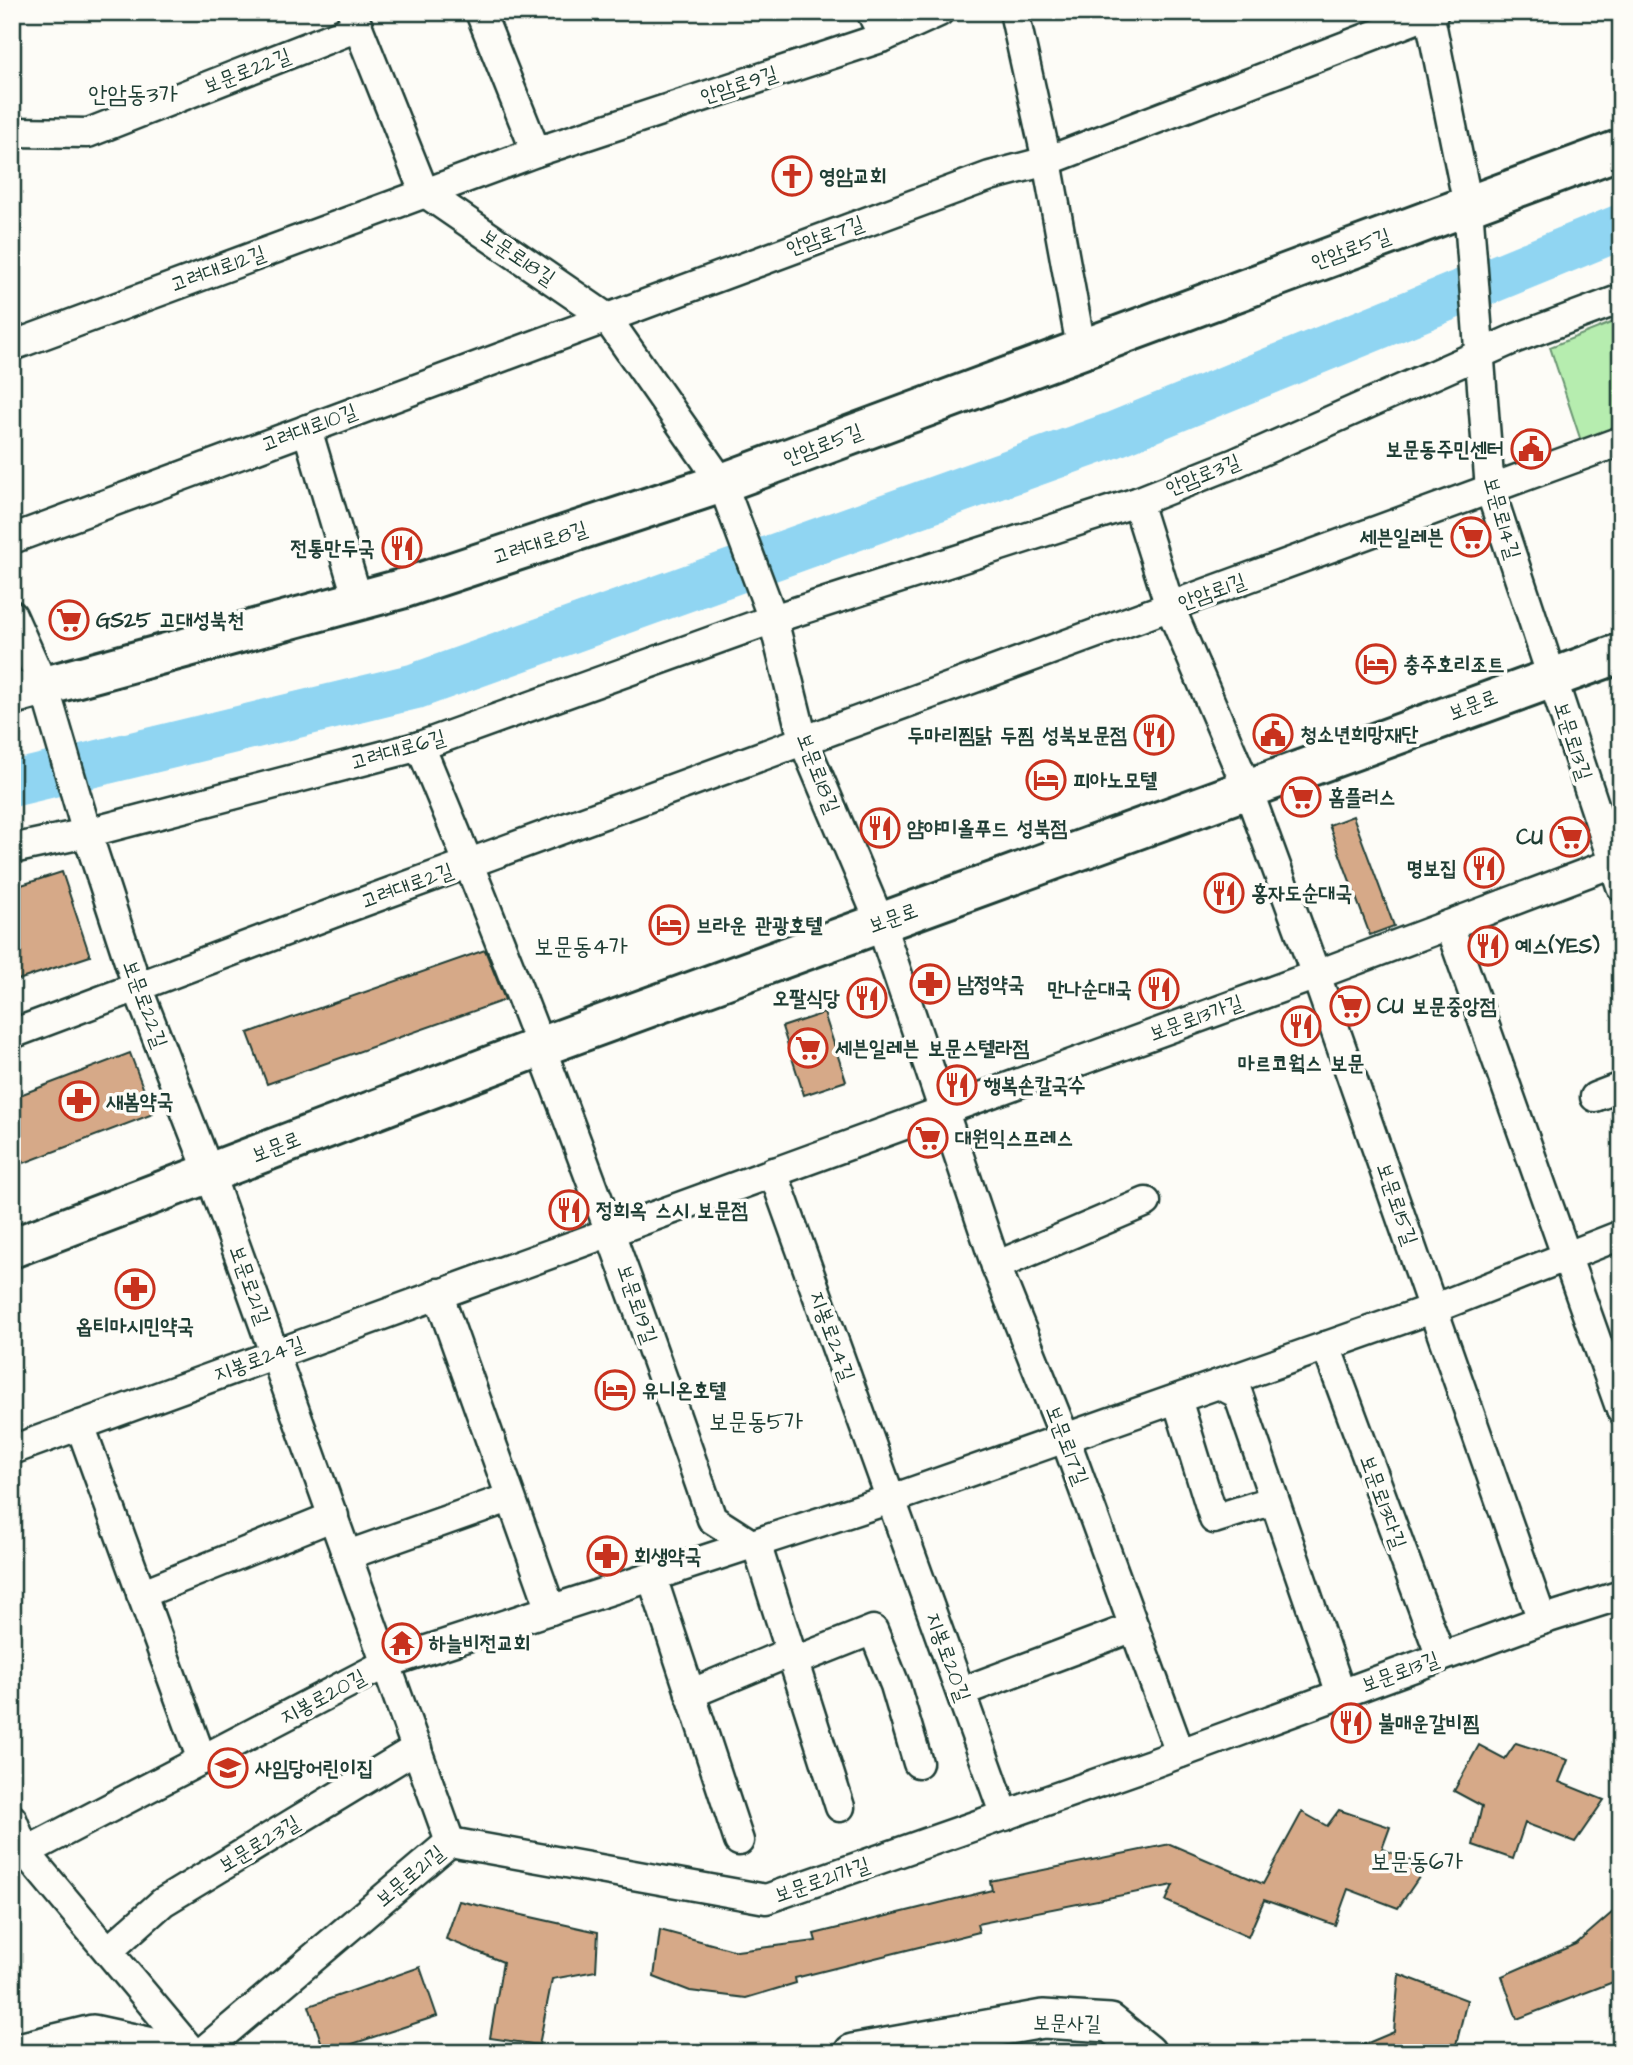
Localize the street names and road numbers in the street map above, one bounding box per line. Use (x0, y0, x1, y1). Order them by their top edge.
street label: 보문로22길 (199, 41, 295, 101)
street label: 안암로9길 (697, 59, 781, 111)
street label: 안암로7길 (782, 209, 868, 263)
street label: 안암로5길 (1307, 221, 1395, 277)
street label: 보문로18길 (475, 222, 561, 293)
street label: 고려대로12길 (166, 238, 270, 300)
street label: 고려대로10길 (257, 396, 361, 460)
street label: 안암로5길 (779, 417, 867, 473)
street label: 안암로3길 (1161, 447, 1245, 503)
street label: 보문로14길 (1476, 473, 1528, 563)
street label: 고려대로8길 (489, 514, 591, 572)
street label: 안암로1길 (1174, 566, 1250, 618)
street label: 보문로 (1444, 682, 1502, 728)
street label: 보문로13길 (1547, 698, 1599, 784)
street label: 고려대로6길 (347, 723, 449, 777)
street label: 보문로18길 (789, 729, 847, 817)
street label: 고려대로2길 (357, 856, 457, 916)
street label: 보문로 (864, 896, 922, 940)
street label: 보문로22길 (116, 956, 174, 1052)
street label: 보문로13가길 (1145, 988, 1247, 1048)
street label: 보문로 (247, 1124, 305, 1170)
street label: 보문로15길 (1369, 1159, 1425, 1249)
street label: 보문로21길 (222, 1241, 278, 1329)
street label: 보문로19길 (610, 1260, 664, 1348)
street label: 지봉로24길 (802, 1287, 862, 1385)
street label: 지봉로24길 (210, 1329, 308, 1389)
street label: 보문로17길 (1039, 1401, 1095, 1489)
street label: 보문로13다길 (1353, 1451, 1413, 1553)
street label: 지봉로20길 (918, 1608, 978, 1706)
street label: 보문로13길 (1357, 1644, 1443, 1699)
street label: 지봉로20길 (275, 1662, 371, 1732)
street label: 보문로23길 (213, 1808, 305, 1880)
street label: 보문로21길 (369, 1838, 451, 1914)
street label: 보문로21가길 (770, 1850, 874, 1910)
street label: 보문사길 (1033, 2008, 1101, 2038)

